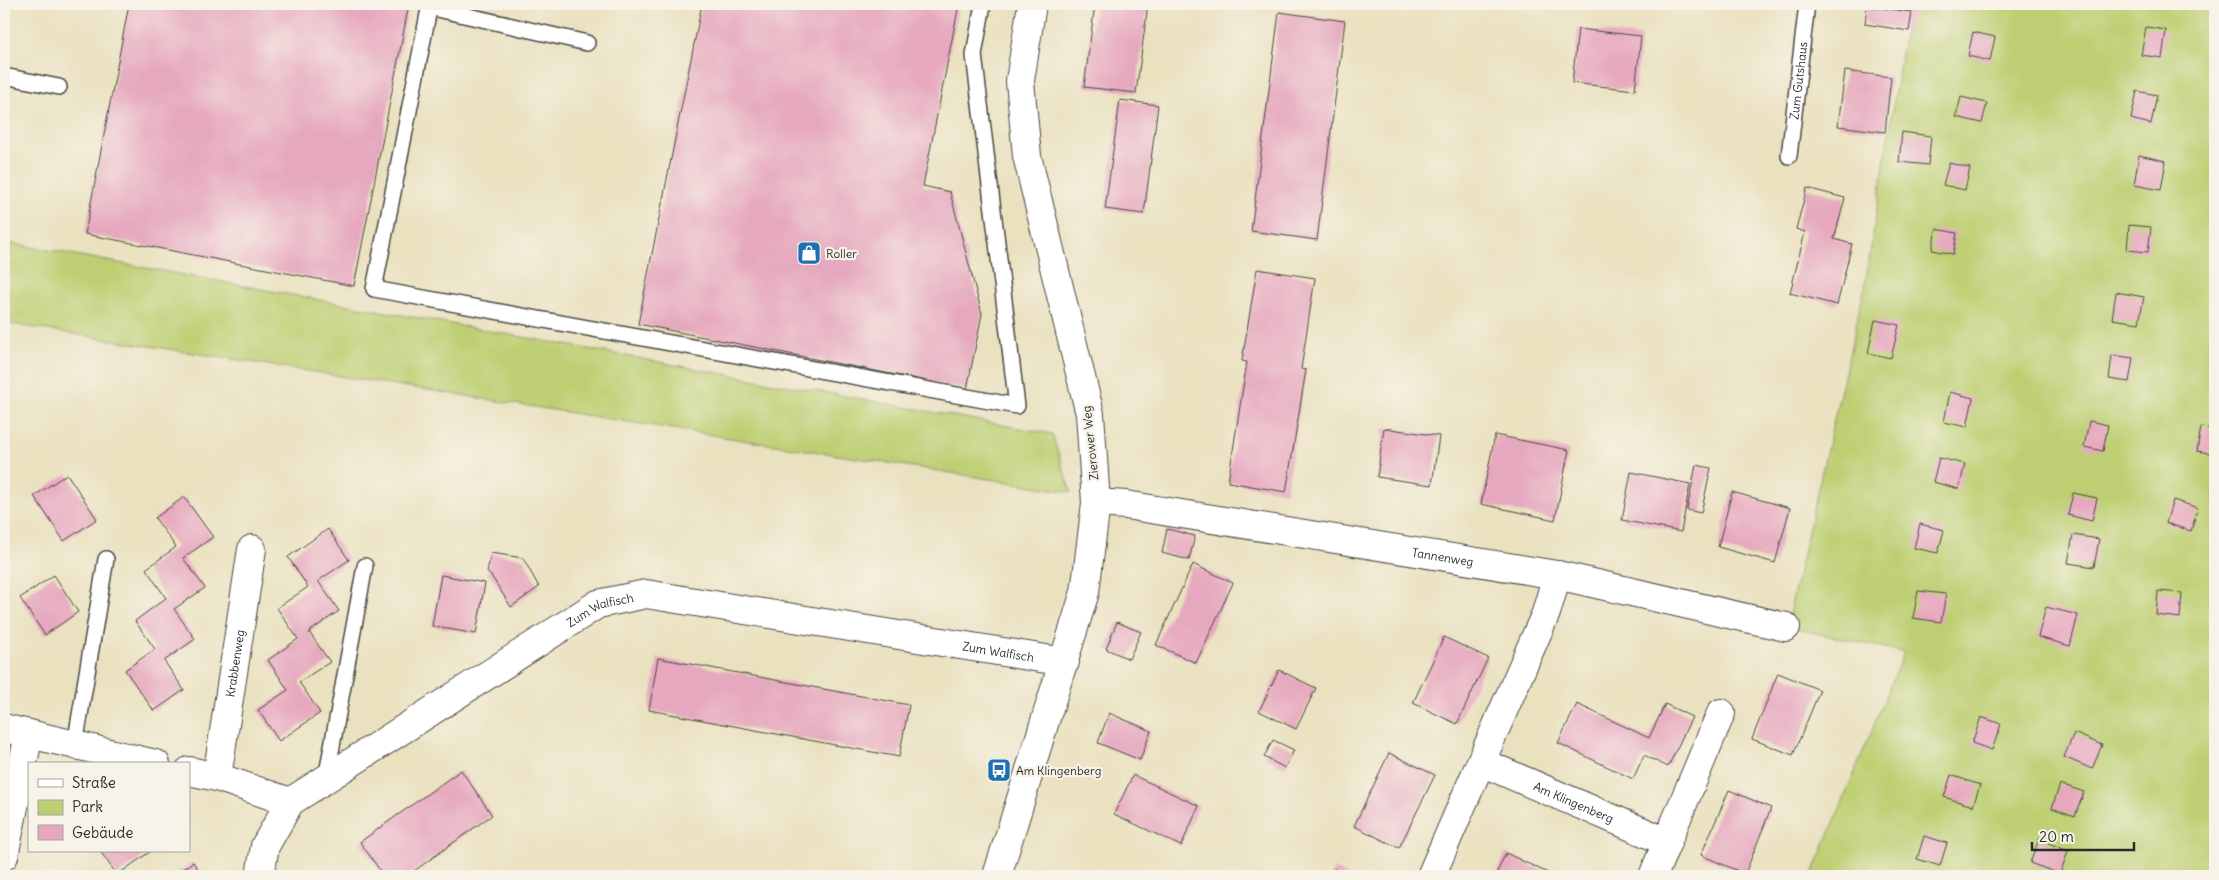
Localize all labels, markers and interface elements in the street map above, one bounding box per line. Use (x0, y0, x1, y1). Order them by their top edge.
street label: Zum Gutshaus (1786, 41, 1810, 120)
shop icon: Roller (796, 240, 822, 266)
place label: Roller (826, 246, 857, 261)
street label: Zierower Weg (1079, 405, 1101, 481)
street label: Tannenweg (1411, 544, 1475, 569)
street label: Zum Walfisch (564, 589, 635, 630)
street label: Krabbenweg (222, 628, 247, 698)
street label: Zum Walfisch (962, 638, 1035, 664)
bus stop icon: Am Klingenberg (986, 757, 1012, 783)
legend (28, 762, 190, 852)
place label: Am Klingenberg (1016, 763, 1102, 778)
text: Straße (72, 773, 116, 792)
street label: Am Klingenberg (1532, 778, 1616, 826)
text: Park (72, 797, 103, 816)
scale bar (2032, 820, 2134, 852)
text: Gebäude (72, 823, 133, 842)
text: 20 m (2039, 827, 2074, 846)

